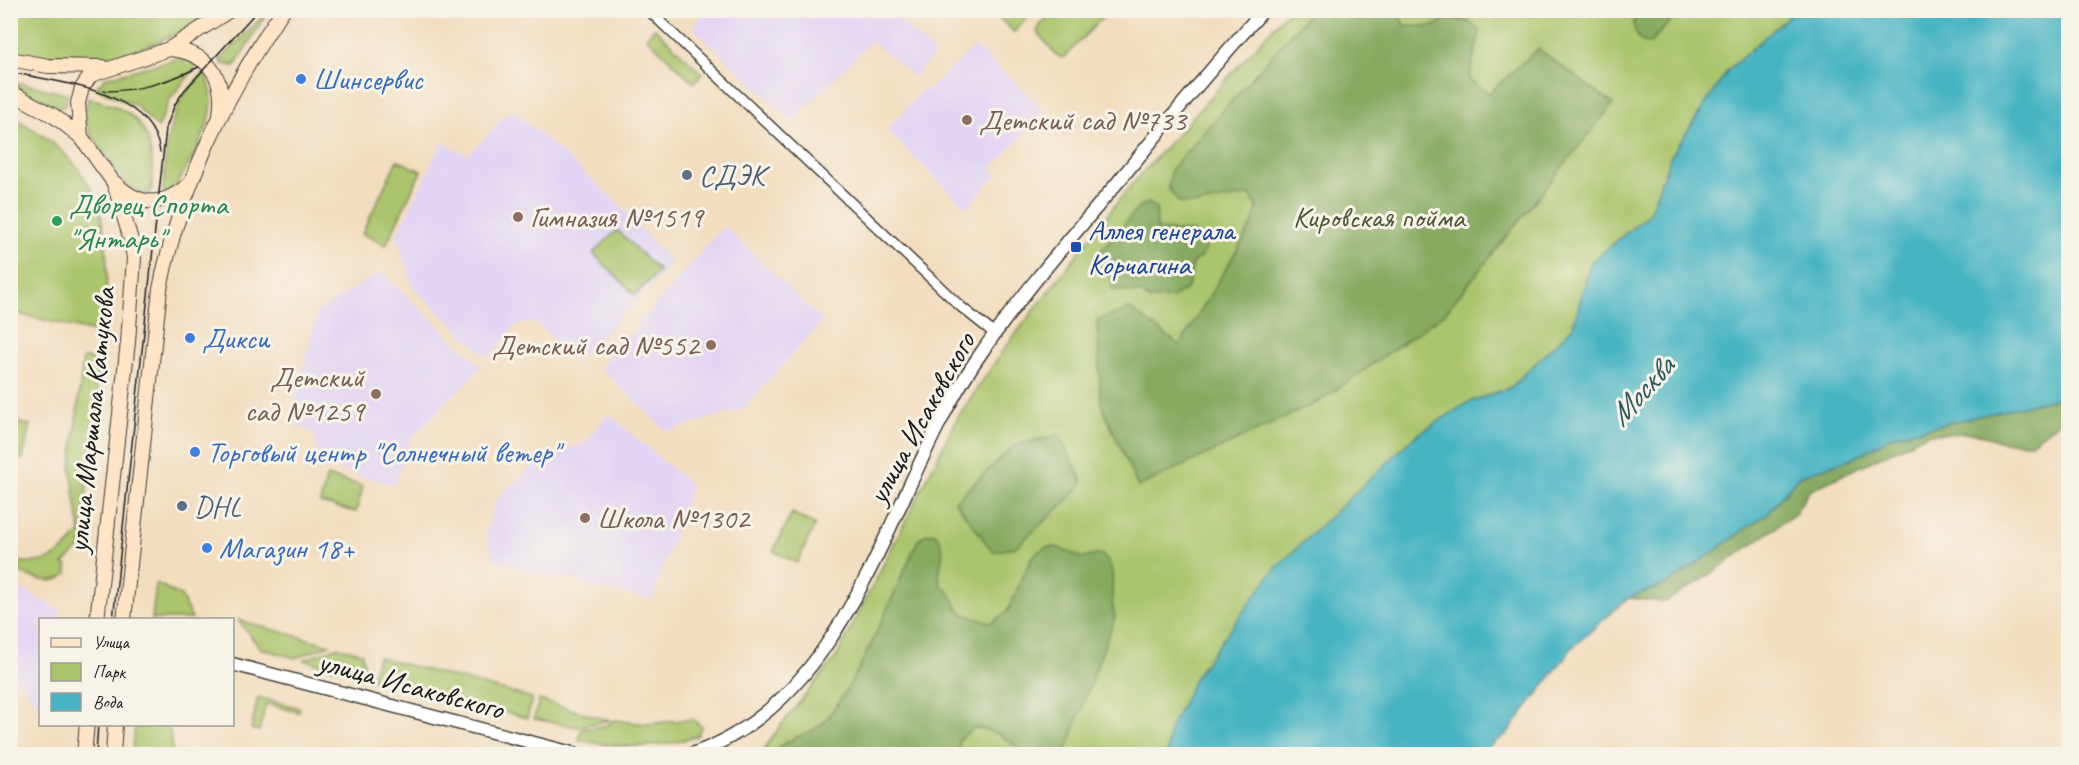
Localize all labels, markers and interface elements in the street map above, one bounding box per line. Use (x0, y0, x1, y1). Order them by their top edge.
place label: Шинсервис (313, 60, 424, 98)
marker: Шинсервис (294, 72, 308, 86)
place label: Детский сад №733 (979, 101, 1189, 139)
marker: Детский сад №733 (960, 113, 974, 127)
place label: СДЭК (699, 156, 771, 194)
marker: СДЭК (680, 168, 694, 182)
place label: Дворец Спорта "Янтарь" (69, 185, 230, 257)
place label: Гимназия №1519 (530, 198, 705, 236)
park label: Кировская пойма (1293, 198, 1467, 236)
marker: Гимназия №1519 (511, 210, 525, 224)
place label: Аллея генерала Корчагина (1088, 211, 1237, 283)
marker: Дворец Спорта "Янтарь" (50, 214, 64, 228)
marker: Аллея генерала Корчагина (1069, 240, 1083, 254)
street label: улица Маршала Катукова (58, 284, 124, 556)
place label: Дикси (202, 319, 271, 357)
street label: улица Исаковского (857, 324, 984, 512)
place label: Детский сад №552 (492, 326, 701, 364)
marker: Дикси (183, 331, 197, 345)
marker: Детский сад №552 (704, 338, 718, 352)
water label: Москва (1599, 345, 1685, 434)
place label: Детский сад №1259 (245, 358, 366, 430)
marker: Детский сад №1259 (369, 387, 383, 401)
place label: Торговый центр "Солнечный ветер" (207, 433, 565, 471)
marker: Торговый центр "Солнечный ветер" (188, 445, 202, 459)
place label: DHL (194, 487, 242, 525)
marker: DHL (175, 499, 189, 513)
place label: Школа №1302 (597, 499, 752, 537)
marker: Школа №1302 (578, 511, 592, 525)
place label: Магазин 18+ (219, 529, 356, 567)
marker: Магазин 18+ (200, 541, 214, 555)
legend (39, 618, 234, 726)
text: Улица (93, 631, 130, 653)
street label: улица Исаковского (312, 642, 509, 728)
text: Парк (93, 661, 127, 683)
text: Вода (93, 691, 124, 713)

